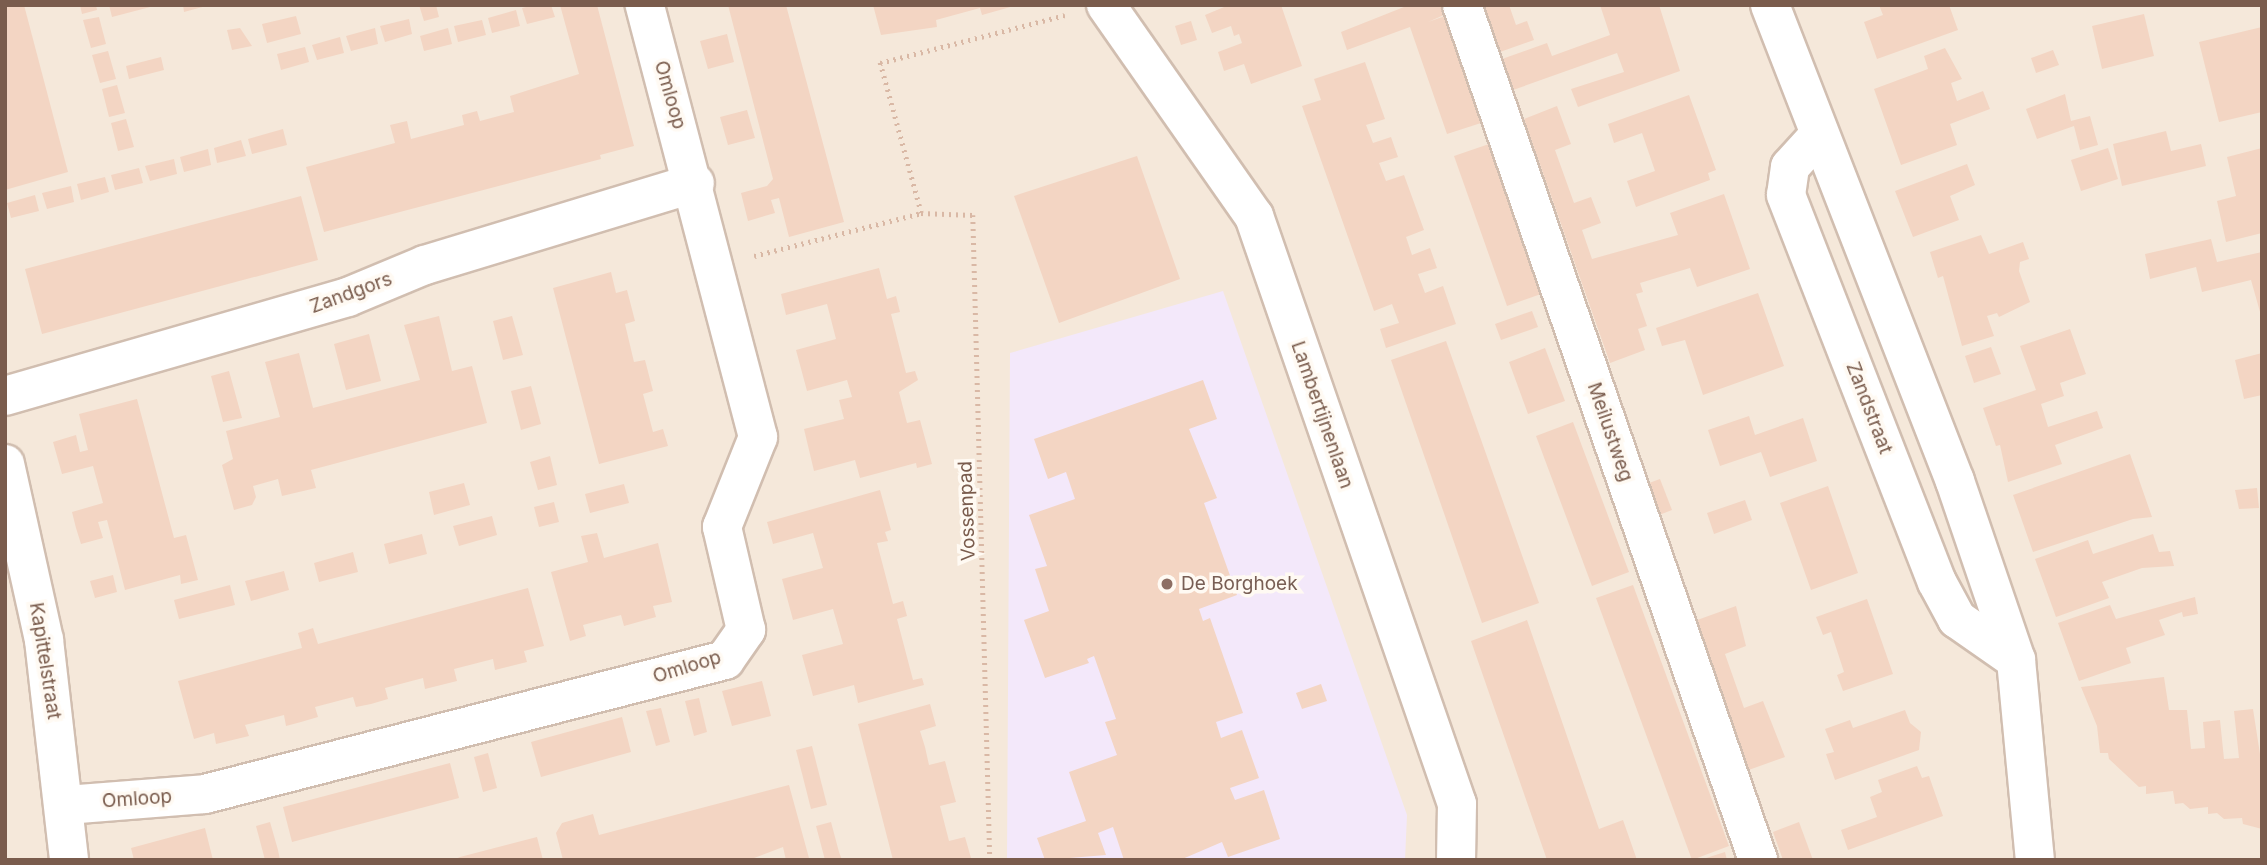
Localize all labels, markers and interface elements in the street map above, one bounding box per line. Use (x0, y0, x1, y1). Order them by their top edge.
street label: Omloop (649, 58, 691, 132)
street label: Zandgors (307, 268, 395, 318)
street label: Lambertijnenlaan (1286, 338, 1358, 492)
street label: Zandstraat (1841, 359, 1897, 457)
street label: Meilustweg (1582, 380, 1638, 484)
street label: Vossenpad (954, 461, 980, 561)
place label: De Borghoek (1181, 573, 1298, 595)
marker: De Borghoek (1159, 576, 1175, 592)
street label: Kapittelstraat (25, 601, 65, 721)
street label: Omloop (650, 646, 724, 688)
street label: Omloop (101, 785, 173, 813)

